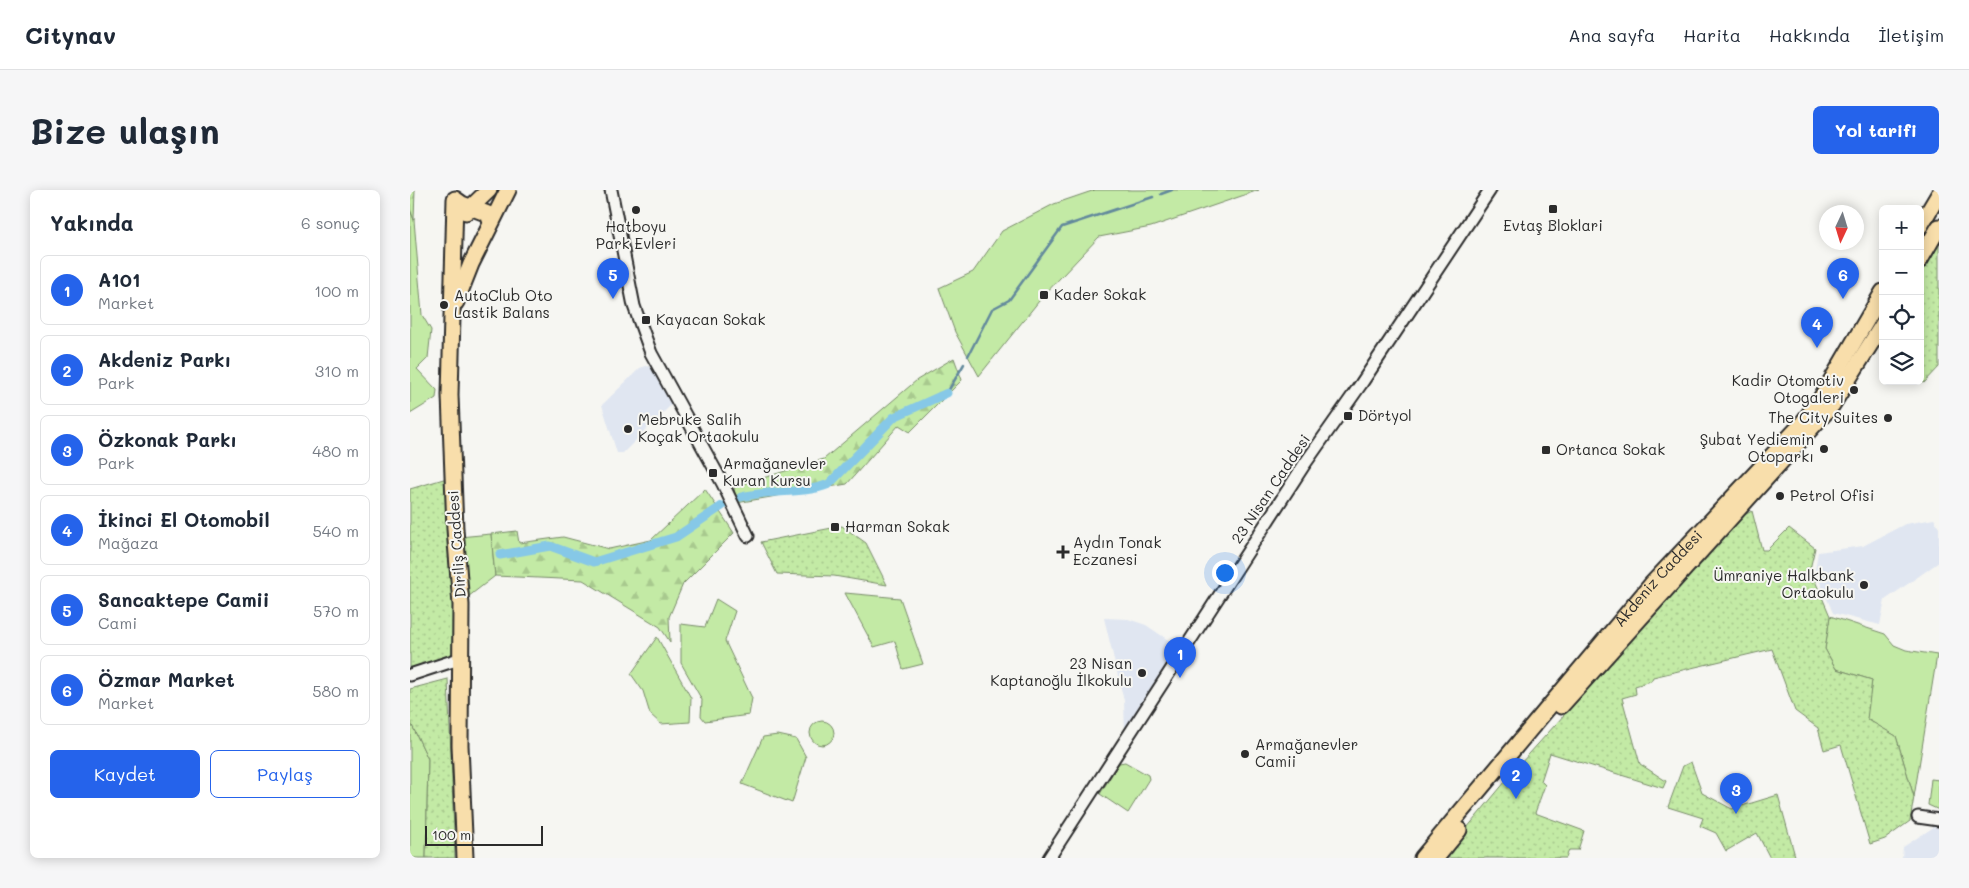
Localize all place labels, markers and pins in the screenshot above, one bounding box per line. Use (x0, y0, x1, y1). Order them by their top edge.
marker: Evtaş Bloklari (1547, 203, 1559, 215)
marker: Hatboyu Park Evleri (630, 204, 642, 216)
place label: Evtaş Bloklari (1503, 215, 1603, 235)
place label: Hatboyu Park Evleri (596, 216, 676, 253)
pin: 5 (597, 258, 629, 299)
pin: 6 (1827, 258, 1859, 299)
place label: Kader Sokak (1054, 284, 1146, 304)
place label: AutoClub Oto Lastik Balans (454, 285, 553, 322)
marker: Kader Sokak (1038, 289, 1050, 301)
marker: AutoClub Oto Lastik Balans (438, 299, 450, 311)
pin: 4 (1801, 307, 1833, 348)
place label: Kayacan Sokak (656, 309, 766, 329)
marker: Kayacan Sokak (640, 314, 652, 326)
place label: Kadir Otomotiv Otogaleri (1732, 370, 1844, 407)
marker: Kadir Otomotiv Otogaleri (1848, 384, 1860, 396)
place label: Dörtyol (1358, 405, 1412, 425)
place label: The City Suites (1768, 407, 1878, 427)
place label: Mebruke Salih Koçak Ortaokulu (638, 409, 759, 446)
marker: Dörtyol (1342, 410, 1354, 422)
marker: The City Suites (1882, 412, 1894, 424)
marker: Mebruke Salih Koçak Ortaokulu (622, 423, 634, 435)
place label: Şubat Yediemin Otoparkı (1700, 429, 1814, 466)
place label: Ortanca Sokak (1556, 439, 1665, 459)
marker: Şubat Yediemin Otoparkı (1818, 443, 1830, 455)
marker: Ortanca Sokak (1540, 444, 1552, 456)
place label: Armağanevler Kuran Kursu (723, 453, 826, 490)
marker: Armağanevler Kuran Kursu (707, 467, 719, 479)
place label: Petrol Ofisi (1790, 485, 1874, 505)
marker: Petrol Ofisi (1774, 490, 1786, 502)
place label: Harman Sokak (845, 516, 950, 536)
marker: Harman Sokak (829, 521, 841, 533)
place label: Aydın Tonak Eczanesi (1073, 532, 1161, 569)
marker: Aydın Tonak Eczanesi (1057, 546, 1069, 558)
place label: Ümraniye Halkbank Ortaokulu (1713, 565, 1854, 602)
marker: Ümraniye Halkbank Ortaokulu (1858, 579, 1870, 591)
pin: 1 (1164, 637, 1196, 678)
place label: 23 Nisan Kaptanoğlu İlkokulu (990, 653, 1132, 690)
marker: 23 Nisan Kaptanoğlu İlkokulu (1136, 667, 1148, 679)
place label: Armağanevler Camii (1255, 734, 1358, 771)
marker: Armağanevler Camii (1239, 748, 1251, 760)
pin: 2 (1500, 758, 1532, 799)
pin: 3 (1720, 773, 1752, 814)

